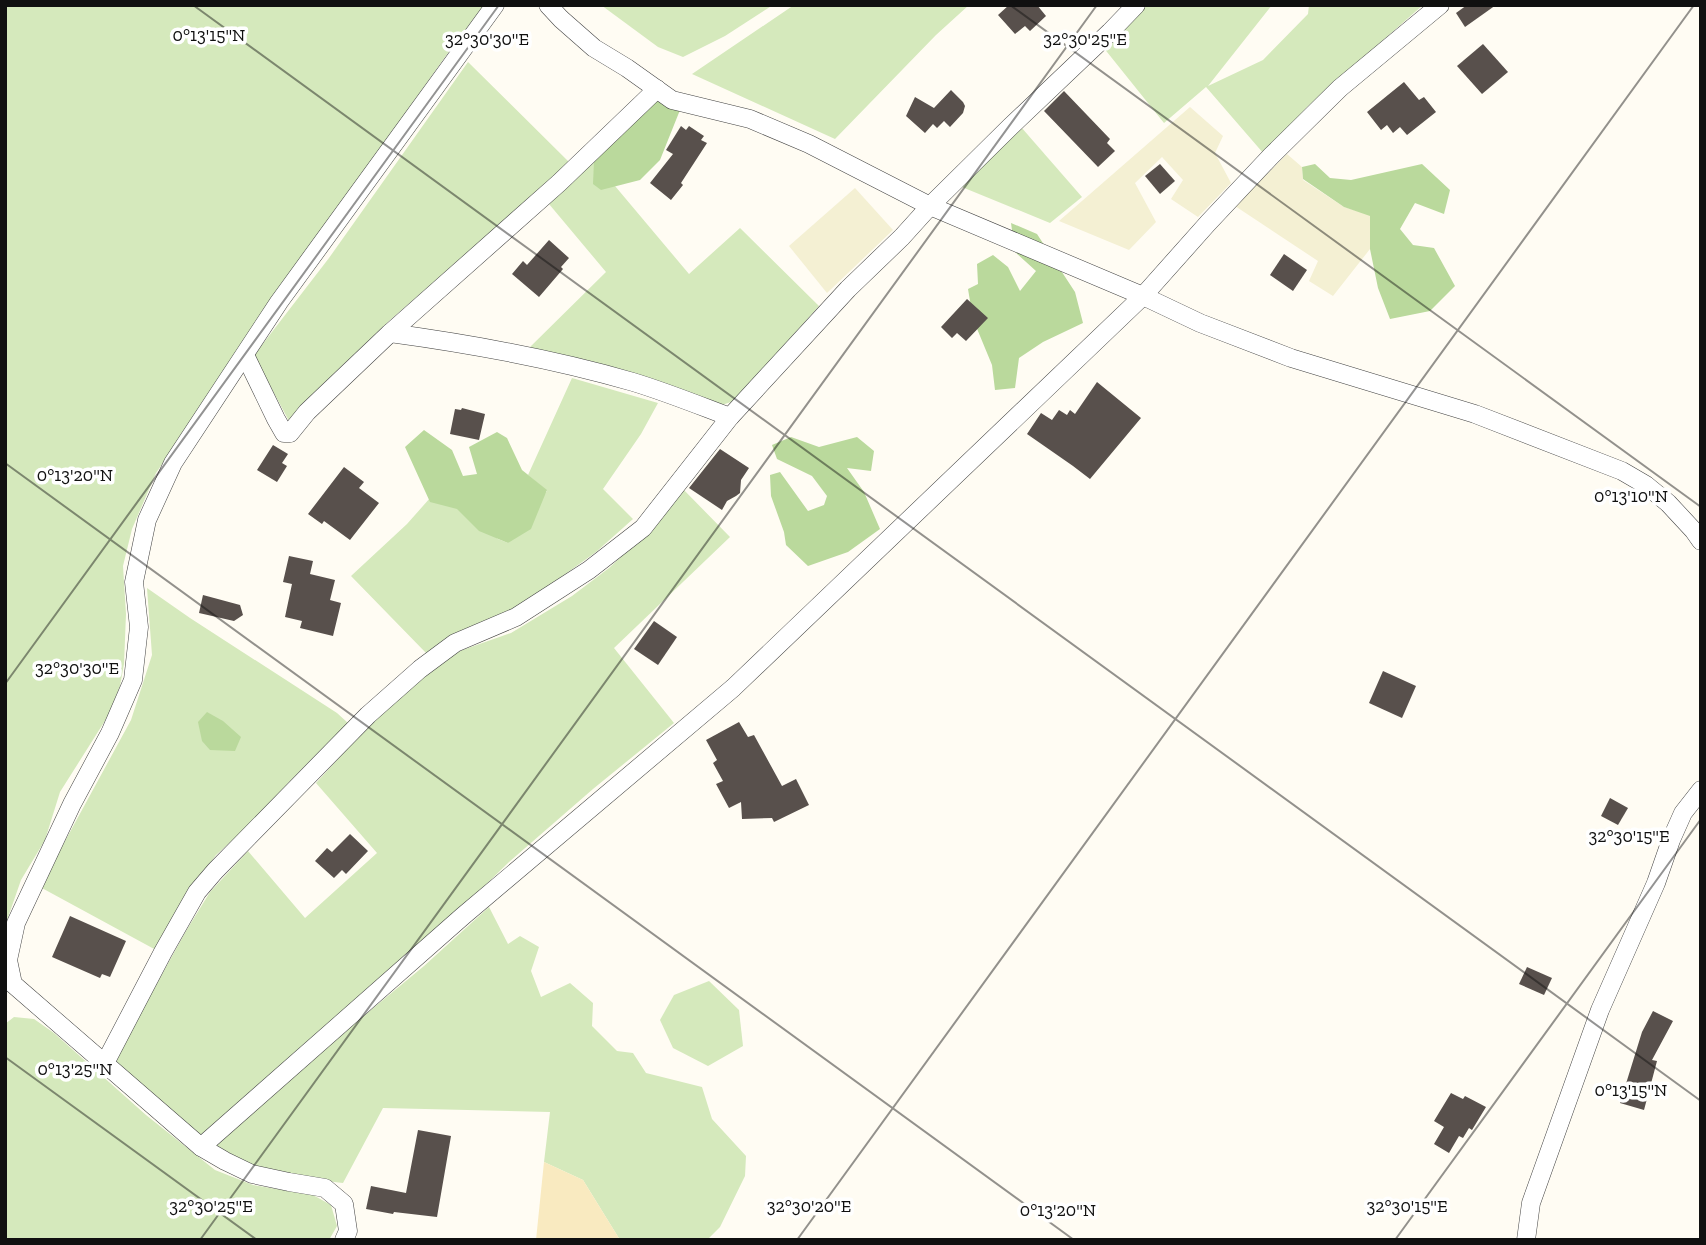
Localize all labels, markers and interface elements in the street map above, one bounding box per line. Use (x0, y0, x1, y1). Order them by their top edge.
text: 0°13'15"N (173, 24, 245, 46)
text: 32°30'30"E (445, 28, 529, 50)
text: 32°30'25"E (1043, 28, 1127, 50)
text: 0°13'20"N (37, 464, 113, 486)
text: 0°13'10"N (1594, 485, 1668, 507)
text: 32°30'30"E (35, 657, 119, 679)
text: 32°30'15"E (1588, 825, 1670, 847)
text: 0°13'25"N (37, 1058, 113, 1080)
text: 0°13'15"N (1595, 1079, 1667, 1101)
text: 32°30'25"E (169, 1195, 253, 1217)
text: 32°30'20"E (767, 1195, 851, 1217)
text: 32°30'15"E (1366, 1195, 1448, 1217)
text: 0°13'20"N (1020, 1199, 1096, 1221)

